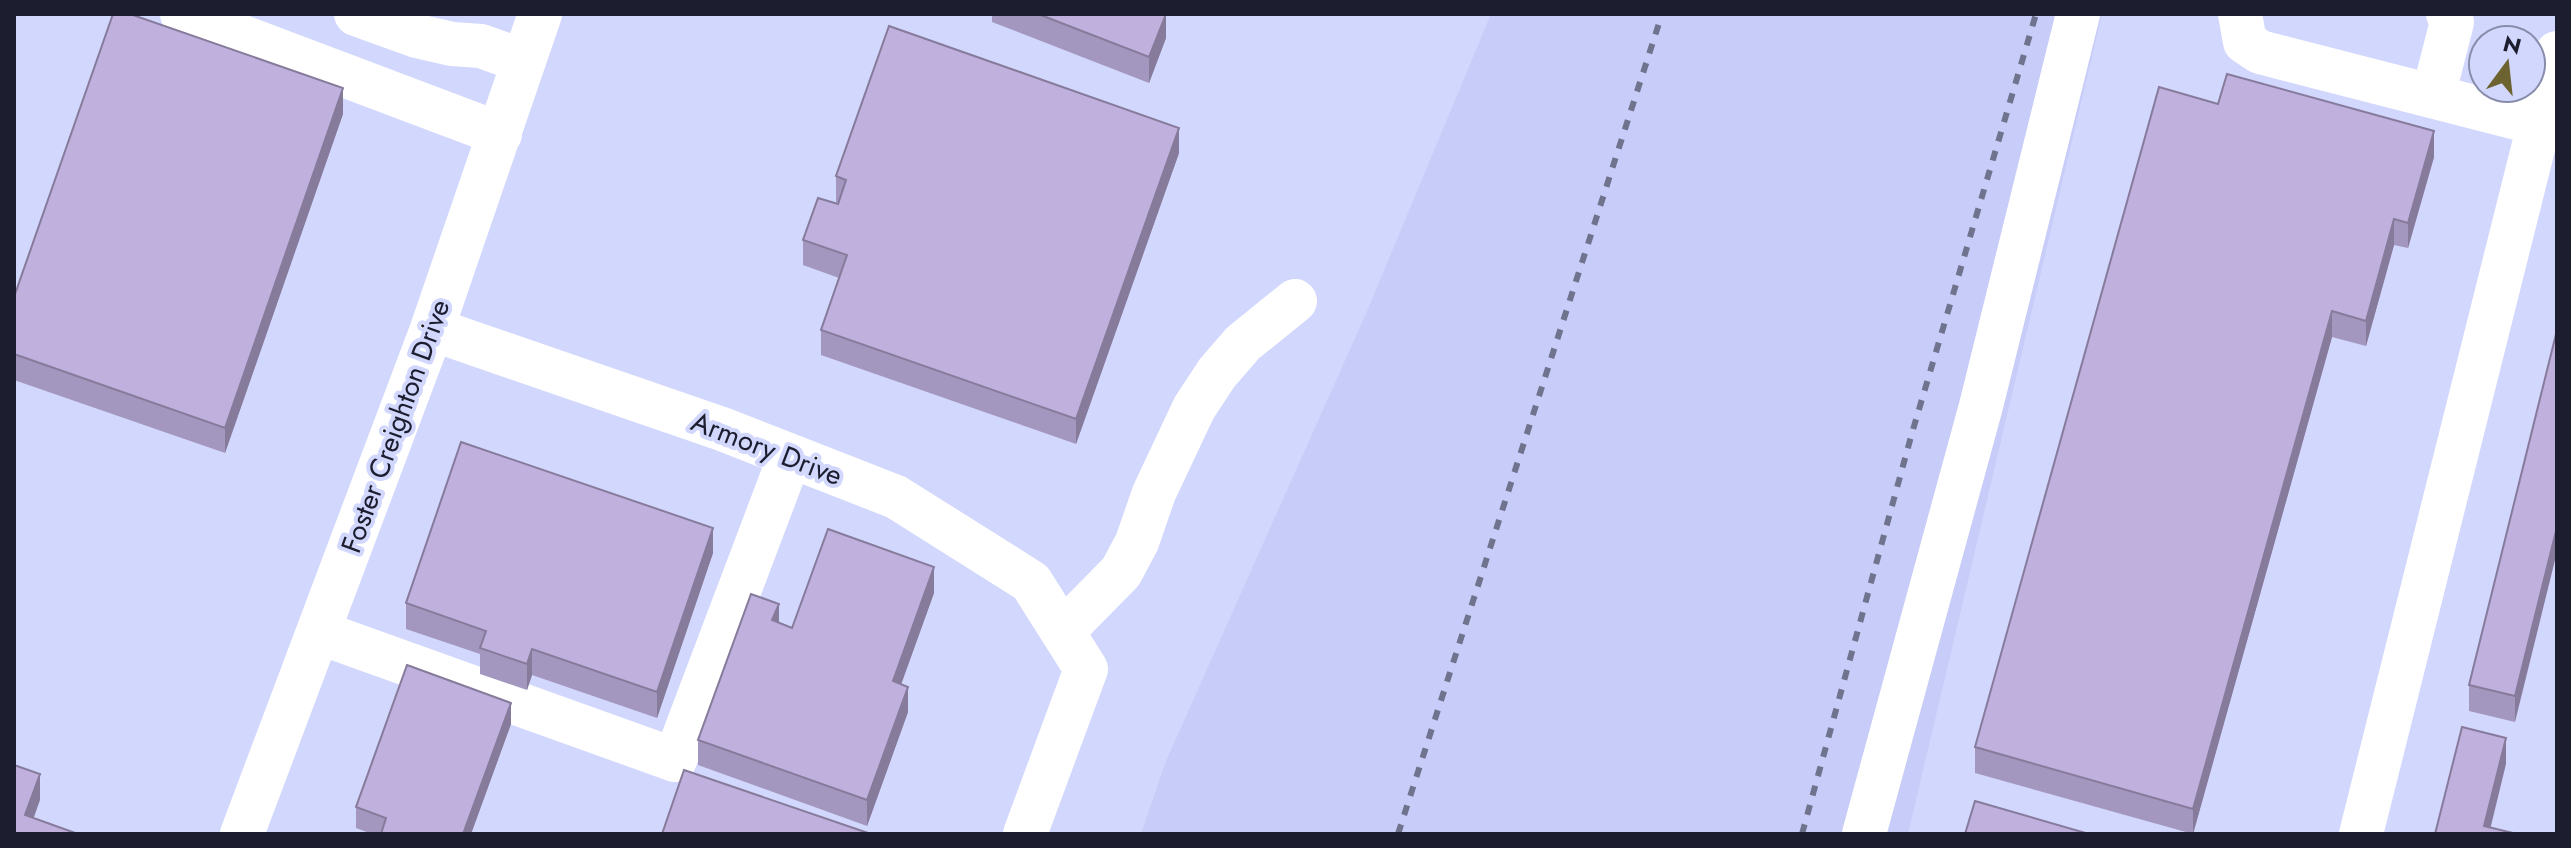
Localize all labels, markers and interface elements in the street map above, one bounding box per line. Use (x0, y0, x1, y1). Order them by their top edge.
north arrow (2467, 24, 2547, 104)
text: N (2500, 27, 2525, 62)
street label: Foster Creighton Drive (331, 294, 460, 559)
street label: Armory Drive (685, 401, 848, 496)

